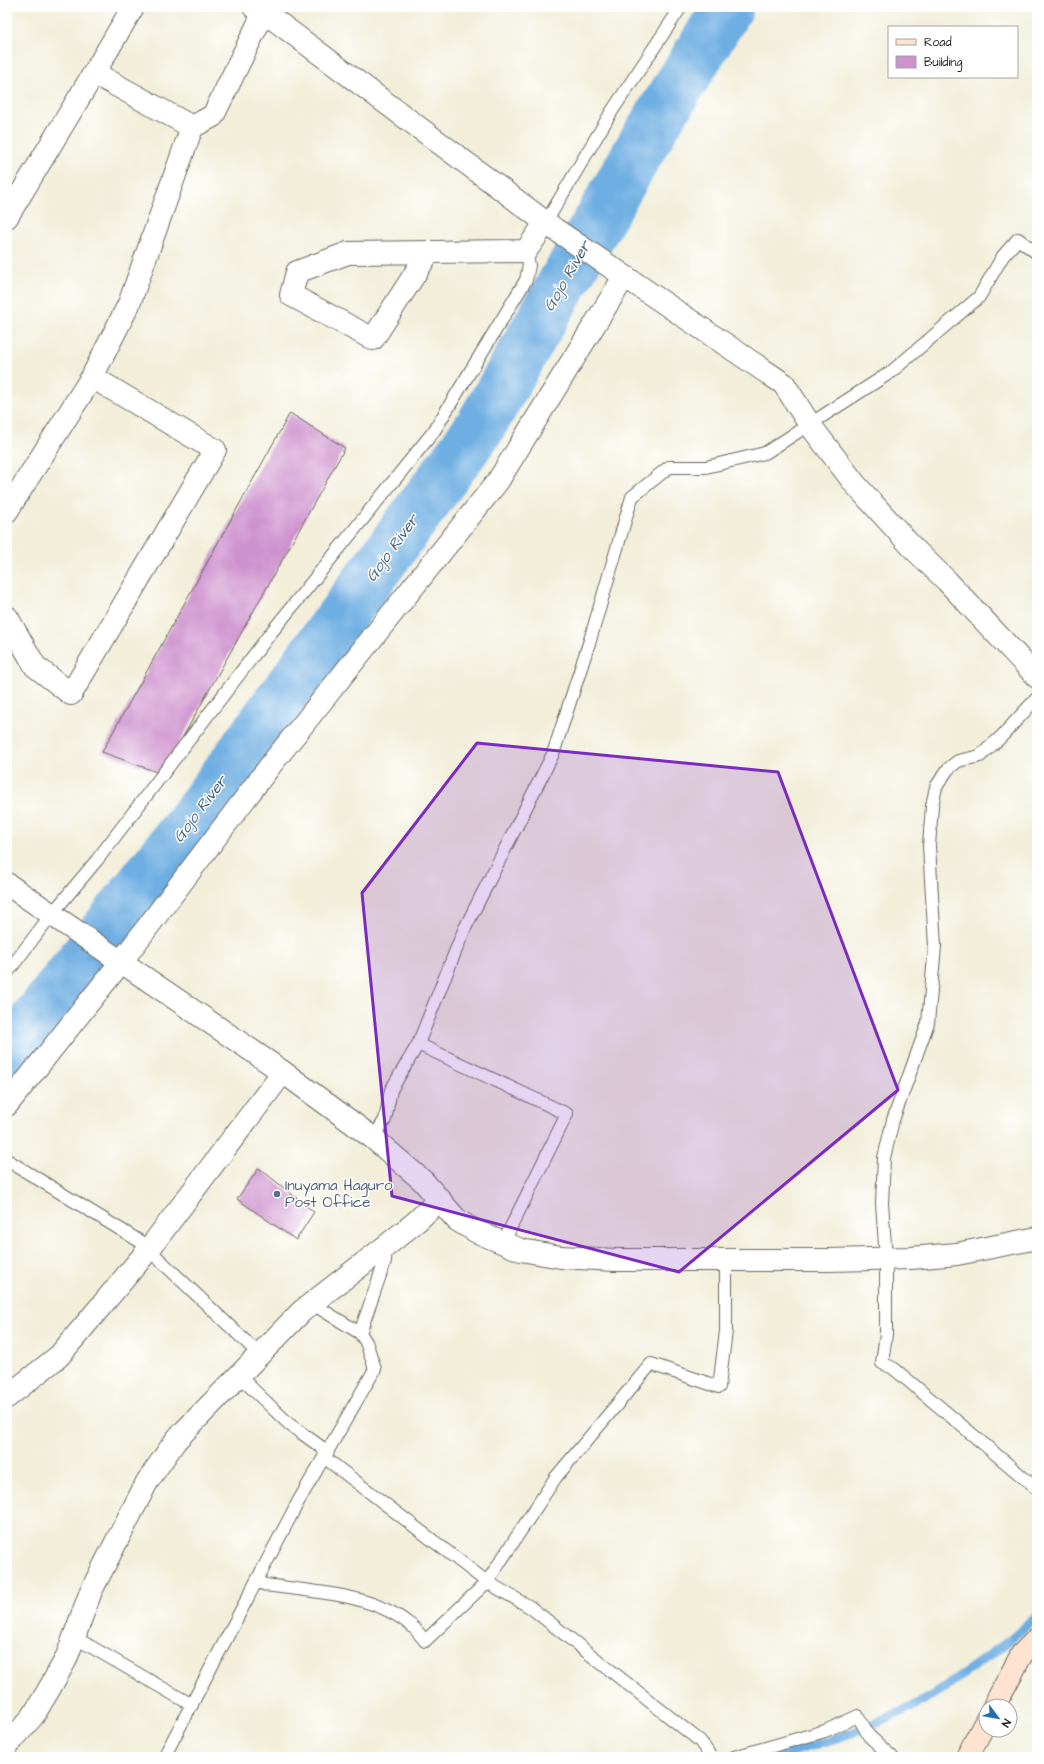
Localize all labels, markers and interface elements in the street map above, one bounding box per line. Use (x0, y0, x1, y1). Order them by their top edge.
legend (888, 26, 1018, 78)
text: Road (924, 34, 952, 51)
text: Building (924, 54, 962, 72)
water label: Gojo River (538, 235, 597, 315)
water label: Gojo River (360, 508, 425, 586)
water label: Gojo River (168, 770, 234, 847)
place label: Inuyama Haguro Post Office (285, 1175, 393, 1213)
marker: Inuyama Haguro Post Office (272, 1189, 282, 1199)
north arrow (978, 1698, 1018, 1738)
text: N (998, 1716, 1014, 1730)

